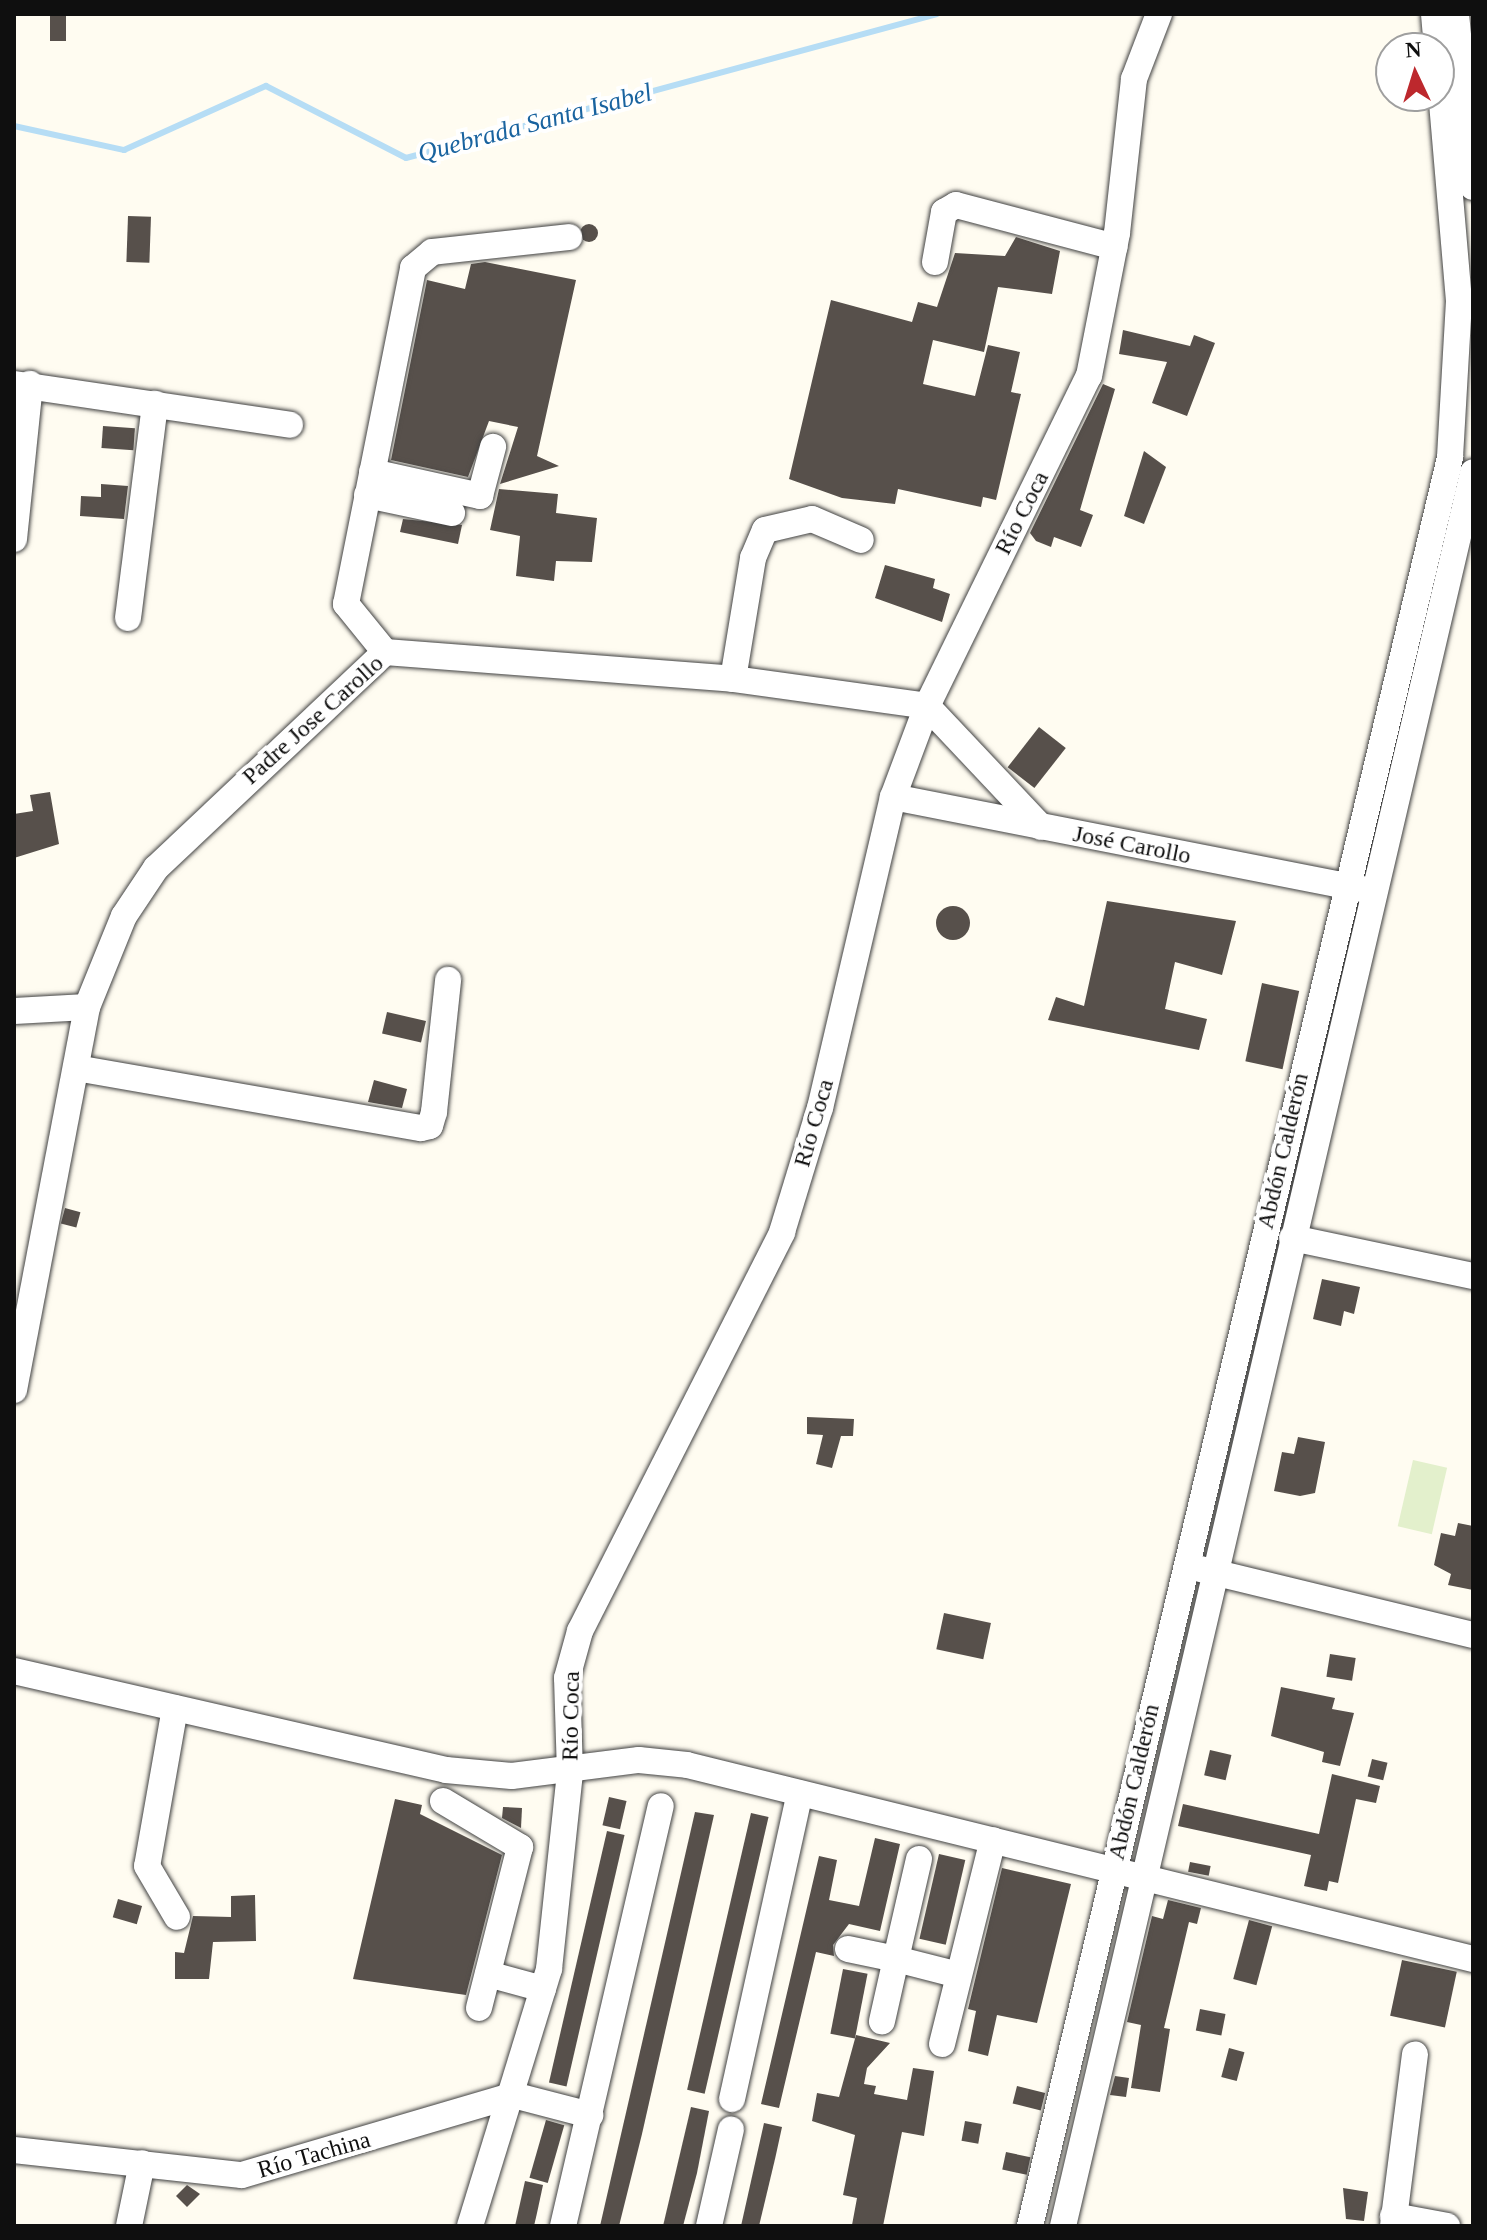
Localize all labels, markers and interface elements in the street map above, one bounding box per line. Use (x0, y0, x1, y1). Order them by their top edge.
north arrow (1375, 32, 1455, 112)
text: N (1405, 37, 1422, 63)
water label: Quebrada Santa Isabel (414, 77, 656, 169)
street label: Río Coca (989, 466, 1055, 560)
street label: Padre Jose Carollo (236, 649, 390, 791)
street label: José Carollo (1071, 819, 1193, 871)
street label: Abdón Calderón (1251, 1070, 1315, 1232)
street label: Río Coca (788, 1076, 840, 1170)
street label: Río Coca (556, 1671, 586, 1761)
street label: Abdón Calderón (1102, 1701, 1166, 1863)
street label: Río Tachina (254, 2125, 374, 2185)

